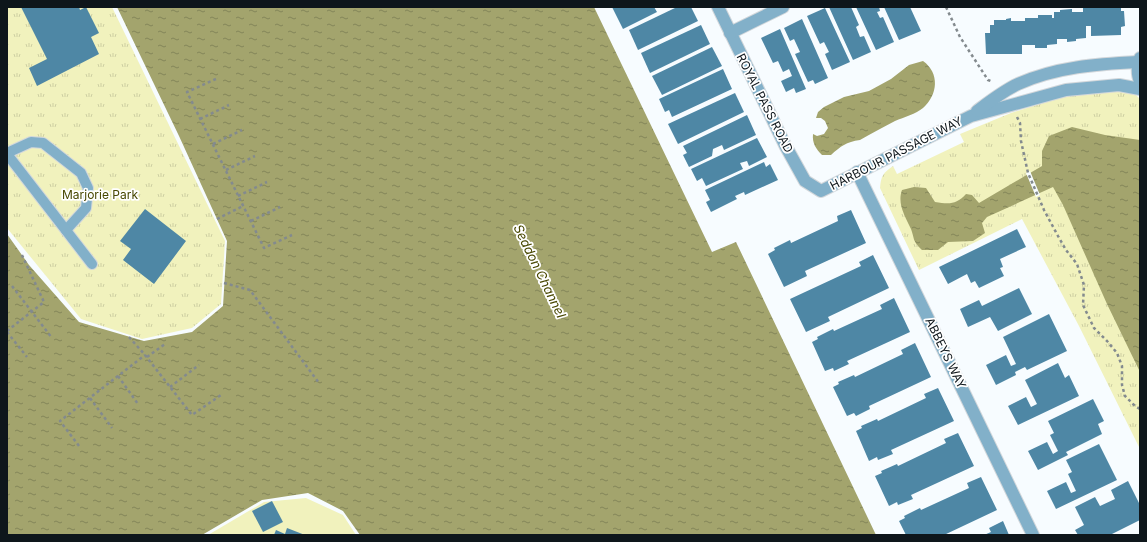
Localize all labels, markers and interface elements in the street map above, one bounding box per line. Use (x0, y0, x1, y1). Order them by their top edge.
street label: ROYAL PASS ROAD (733, 51, 797, 155)
street label: HARBOUR PASSAGE WAY (827, 113, 965, 193)
park label: Marjorie Park (62, 187, 138, 202)
water label: Seddon Channel (510, 222, 570, 321)
street label: ABBEYS WAY (922, 315, 970, 391)

